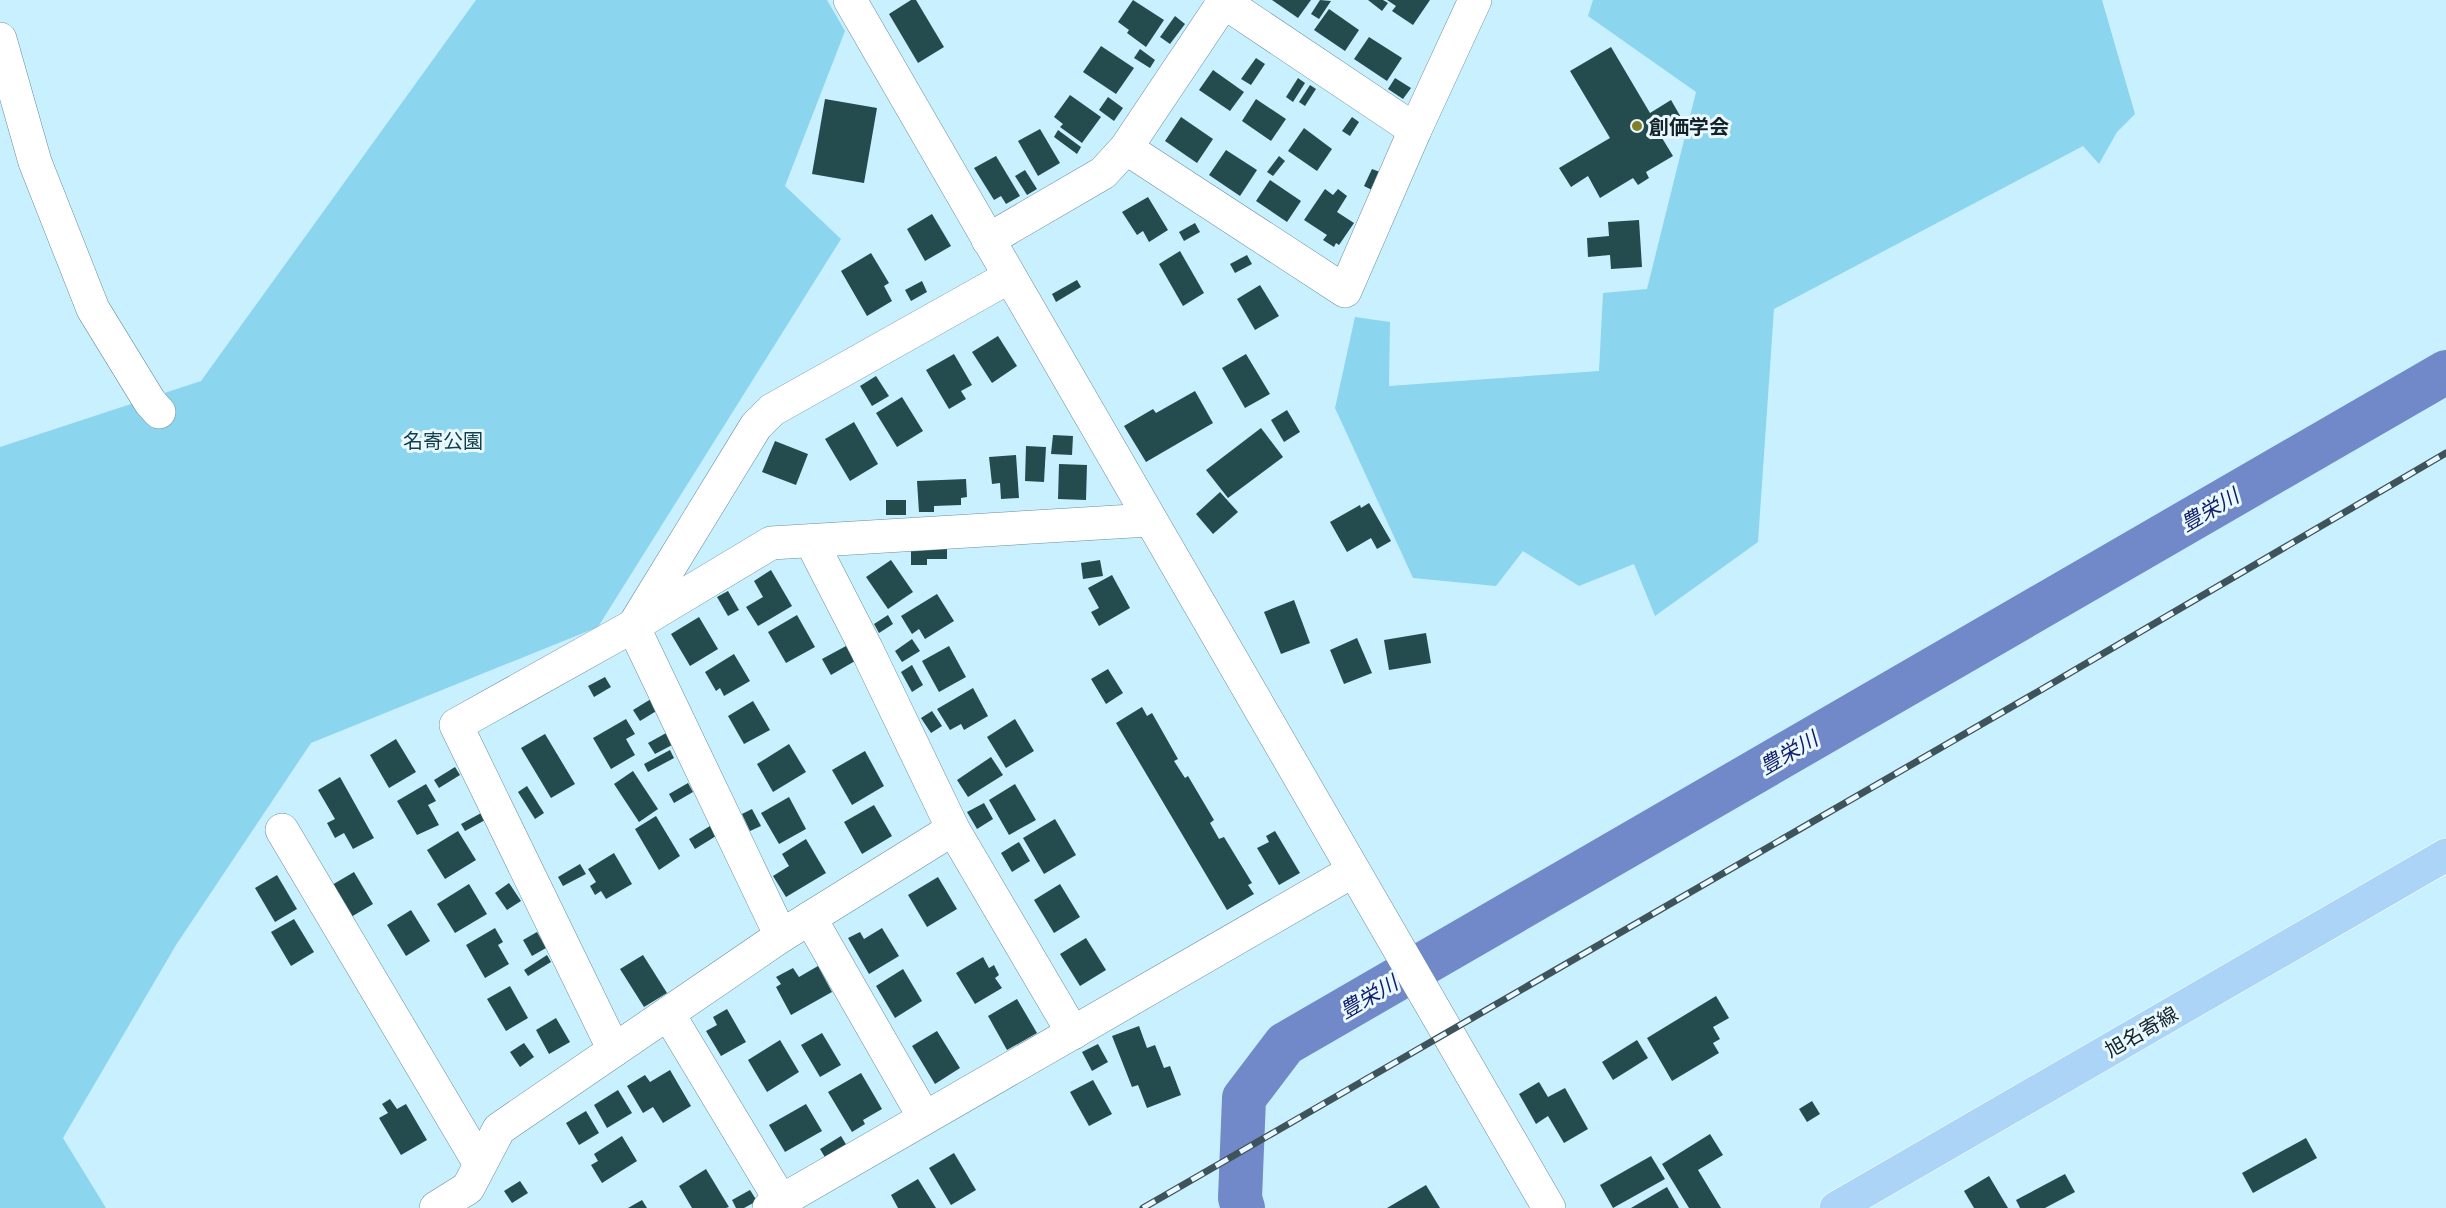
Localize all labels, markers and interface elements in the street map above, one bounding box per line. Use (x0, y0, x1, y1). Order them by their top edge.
place label: 創価学会 (1649, 114, 1729, 138)
marker: 創価学会 (1630, 119, 1644, 133)
park label: 名寄公園 (403, 428, 483, 452)
water label: 豊栄川 (2175, 481, 2244, 536)
water label: 豊栄川 (1754, 724, 1823, 779)
water label: 豊栄川 (1334, 968, 1403, 1023)
street label: 旭名寄線 (2100, 1001, 2182, 1061)

